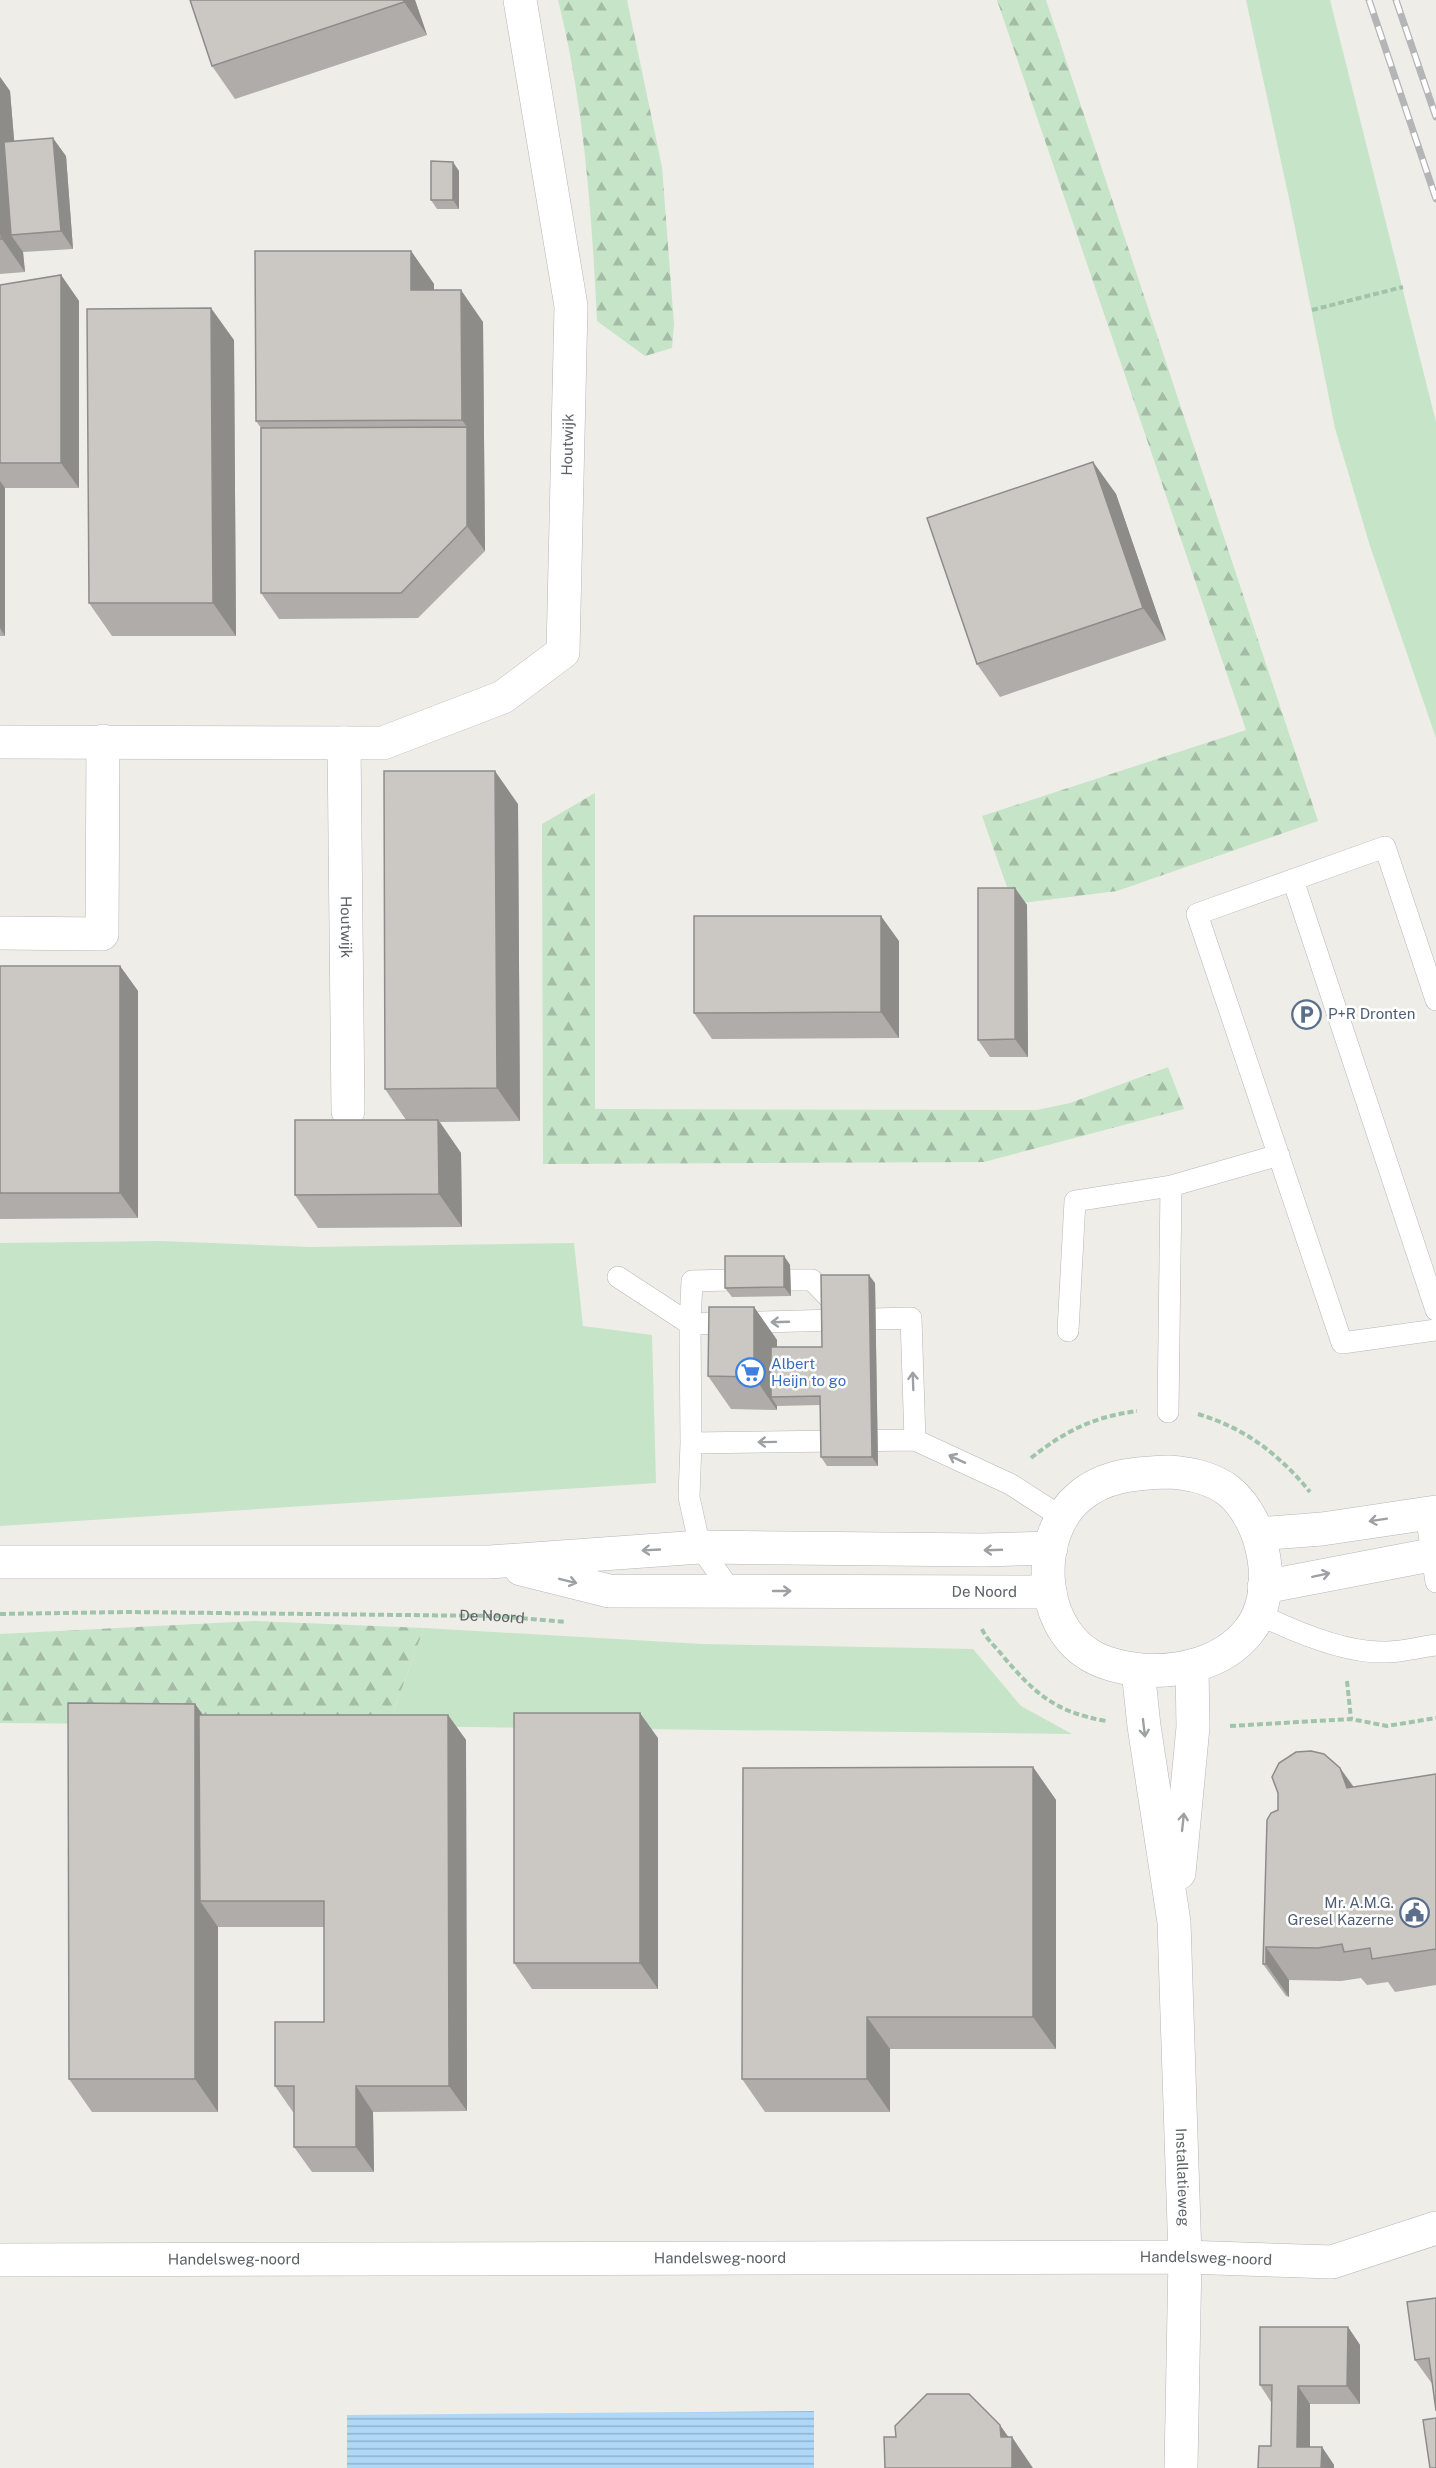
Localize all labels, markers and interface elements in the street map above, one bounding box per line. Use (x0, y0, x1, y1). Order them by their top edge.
street label: Houtwijk (558, 413, 577, 476)
street label: Houtwijk (338, 896, 355, 958)
parking icon: P+R Dronten (1291, 998, 1323, 1030)
place label: P+R Dronten (1328, 1005, 1415, 1022)
one-way arrow (770, 1316, 790, 1328)
place label: Albert Heijn to go (771, 1355, 846, 1389)
supermarket icon: Albert Heijn to go (734, 1357, 766, 1389)
one-way arrow (908, 1372, 919, 1392)
one-way arrow (757, 1436, 777, 1448)
one-way arrow (949, 1453, 967, 1465)
one-way arrow (1369, 1515, 1389, 1526)
one-way arrow (641, 1544, 661, 1555)
one-way arrow (983, 1544, 1003, 1555)
one-way arrow (1311, 1569, 1331, 1580)
one-way arrow (558, 1575, 577, 1587)
street label: De Noord (952, 1583, 1017, 1600)
one-way arrow (772, 1585, 792, 1597)
street label: De Noord (459, 1607, 525, 1626)
one-way arrow (1139, 1717, 1150, 1737)
one-way arrow (1178, 1813, 1189, 1833)
place label: Mr. A.M.G. Gresel Kazerne (1287, 1894, 1394, 1928)
public building icon: Mr. A.M.G. Gresel Kazerne (1399, 1896, 1431, 1928)
street label: Installatieweg (1173, 2128, 1193, 2227)
street label: Handelsweg-noord (1140, 2248, 1273, 2268)
street label: Handelsweg-noord (654, 2249, 786, 2266)
street label: Handelsweg-noord (168, 2250, 300, 2268)

